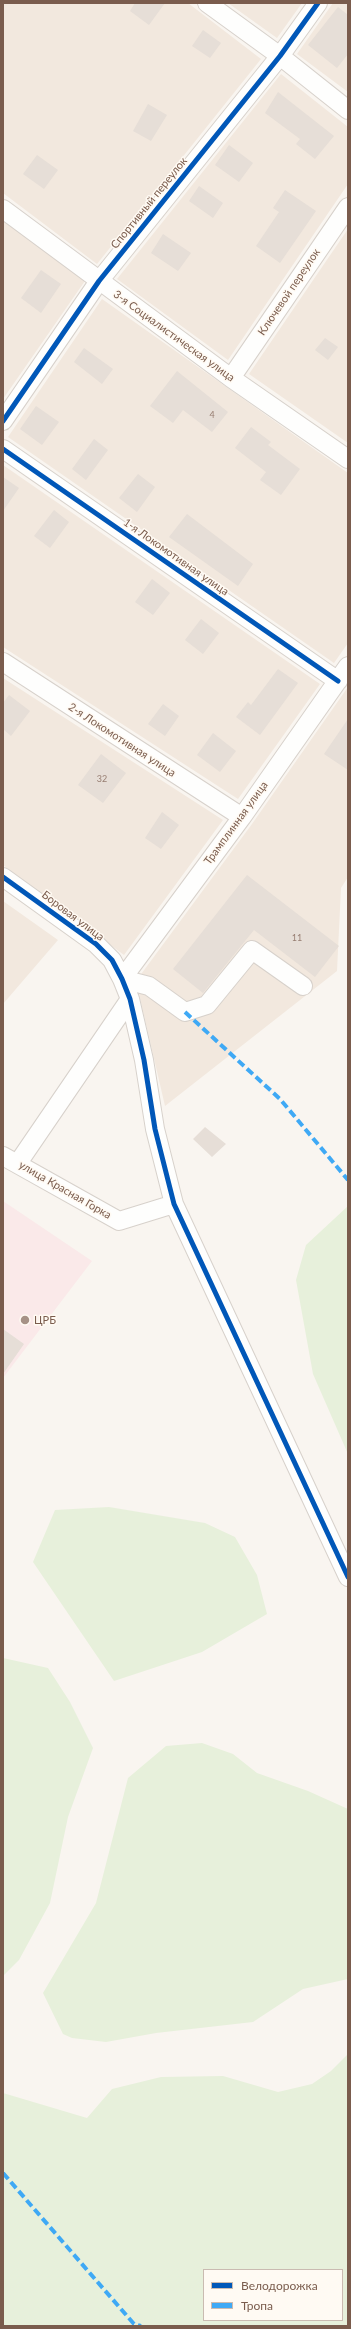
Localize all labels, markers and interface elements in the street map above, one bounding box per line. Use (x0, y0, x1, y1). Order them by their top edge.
street label: Спортивный переулок (108, 155, 190, 251)
street label: Ключевой переулок (255, 246, 323, 338)
street label: 3-я Социалистическая улица (111, 288, 237, 384)
house number: 4 (209, 410, 215, 420)
street label: 1-я Локомотивная улица (121, 516, 231, 598)
street label: 2-я Локомотивная улица (66, 700, 178, 780)
house number: 32 (97, 774, 107, 784)
street label: Трамплинная улица (201, 779, 271, 867)
street label: Боровая улица (39, 888, 107, 944)
house number: 11 (292, 933, 302, 943)
street label: улица Красная Горка (16, 1158, 114, 1222)
place label: ЦРБ (34, 1313, 56, 1327)
marker: ЦРБ (19, 1314, 31, 1326)
legend (203, 2269, 343, 2321)
text: Велодорожка (241, 2278, 318, 2293)
text: Тропа (241, 2298, 273, 2313)

